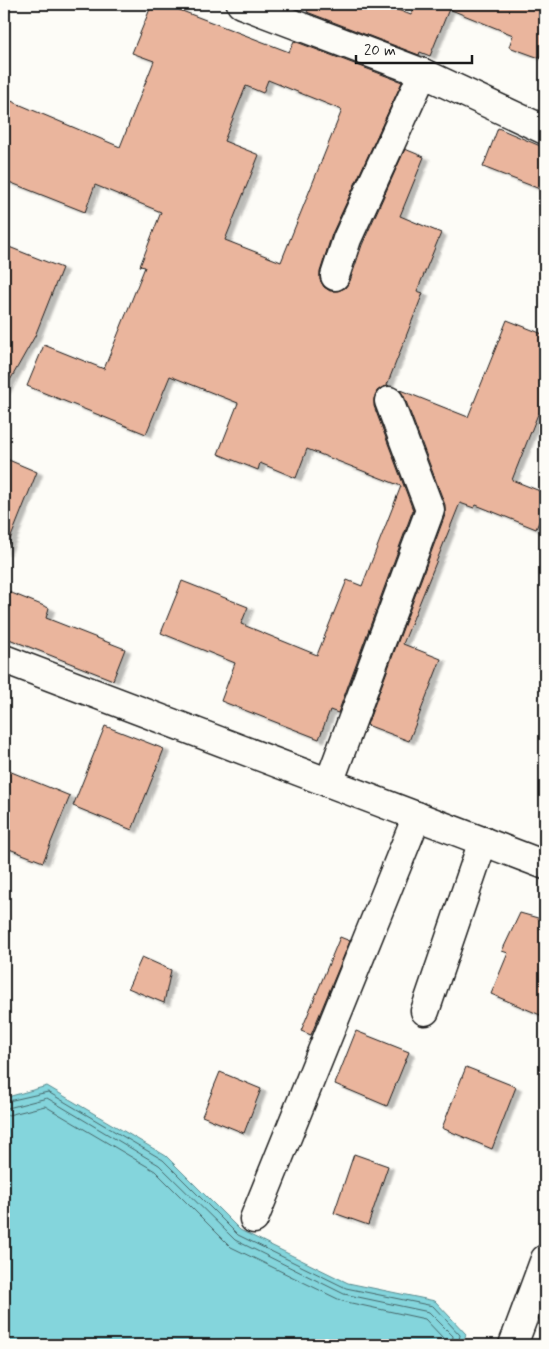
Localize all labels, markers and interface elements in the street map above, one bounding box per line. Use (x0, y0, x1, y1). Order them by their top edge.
scale bar (356, 32, 473, 64)
text: 20 m (364, 41, 396, 61)

